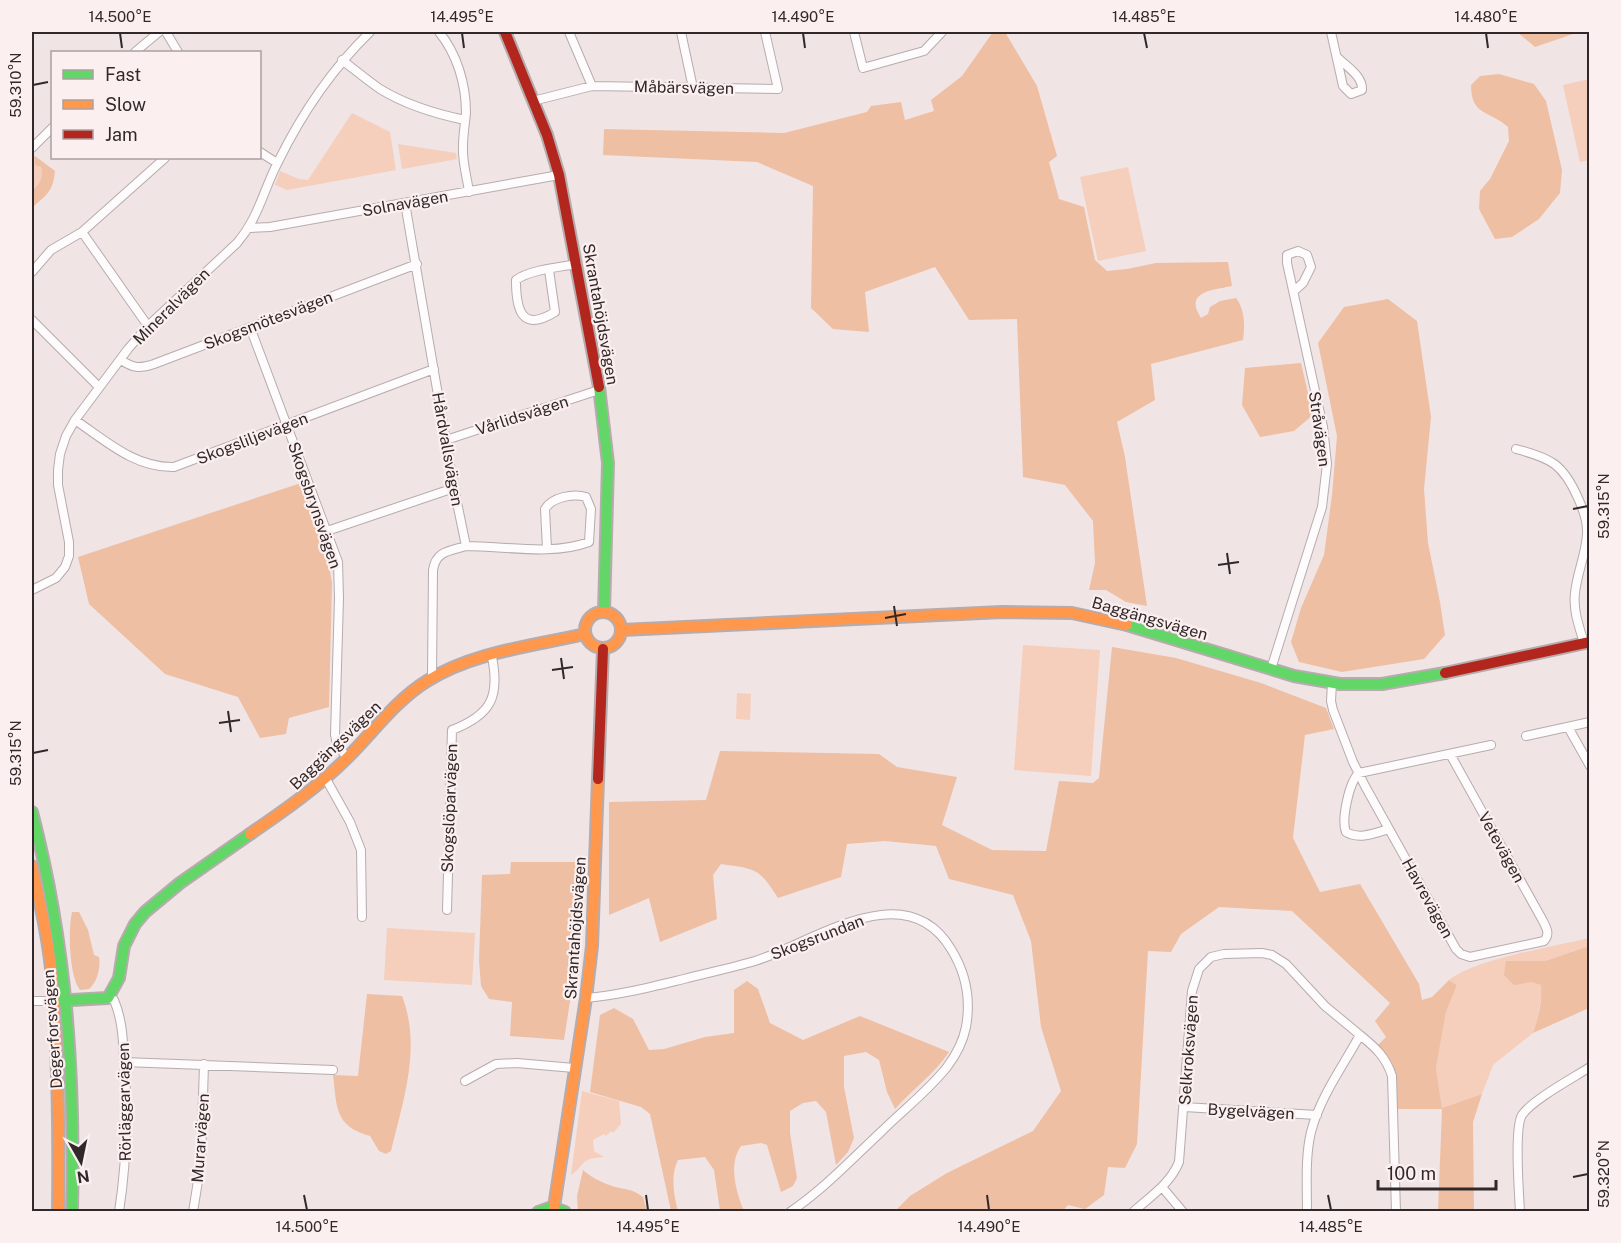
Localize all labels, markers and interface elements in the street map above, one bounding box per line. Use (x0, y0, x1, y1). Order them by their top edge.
text: 14.500°E (88, 8, 152, 25)
text: 14.495°E (430, 8, 494, 25)
text: 14.490°E (772, 8, 834, 25)
text: 14.485°E (1112, 8, 1176, 25)
text: 14.480°E (1454, 8, 1518, 25)
legend (51, 51, 261, 159)
text: 59.310°N (7, 52, 24, 118)
text: Fast (105, 64, 141, 85)
street label: Måbärsvägen (634, 77, 734, 98)
text: Slow (105, 94, 146, 115)
text: Jam (105, 124, 138, 145)
street label: Solnavägen (361, 187, 450, 220)
street label: Skrantahöjdsvägen (579, 242, 622, 386)
street label: Mineralvägen (129, 264, 214, 349)
street label: Skogsmötesvägen (201, 287, 335, 354)
street label: Stråvägen (1305, 390, 1334, 468)
street label: Hårdvallsvägen (428, 391, 467, 508)
street label: Vårlidsvägen (473, 392, 571, 439)
street label: Skogsliljevägen (194, 409, 310, 468)
street label: Skogsbrynsvägen (284, 439, 345, 571)
text: 59.315°N (1595, 473, 1612, 539)
street label: Baggängsvägen (1090, 593, 1210, 644)
street label: Baggängsvägen (286, 697, 385, 794)
text: 59.315°N (7, 720, 24, 786)
street label: Skogslöparvägen (438, 743, 461, 873)
street label: Vetevägen (1474, 808, 1529, 886)
street label: Havrevägen (1398, 855, 1457, 942)
street label: Skrantahöjdsvägen (561, 856, 590, 1000)
street label: Skogsrundan (768, 911, 867, 964)
street label: Degerforsvägen (39, 969, 66, 1089)
street label: Selkroksvägen (1175, 994, 1202, 1106)
street label: Rörläggarvägen (114, 1042, 135, 1162)
street label: Murarvägen (188, 1093, 213, 1183)
street label: Bygelvägen (1207, 1100, 1295, 1123)
north arrow (51, 1132, 111, 1192)
text: 59.320°N (1595, 1140, 1612, 1208)
scale bar (1378, 1153, 1496, 1191)
text: 100 m (1387, 1163, 1436, 1184)
text: N (76, 1166, 91, 1187)
text: 14.500°E (275, 1218, 339, 1235)
text: 14.495°E (616, 1218, 680, 1235)
text: 14.490°E (958, 1218, 1020, 1235)
text: 14.485°E (1299, 1218, 1363, 1235)

